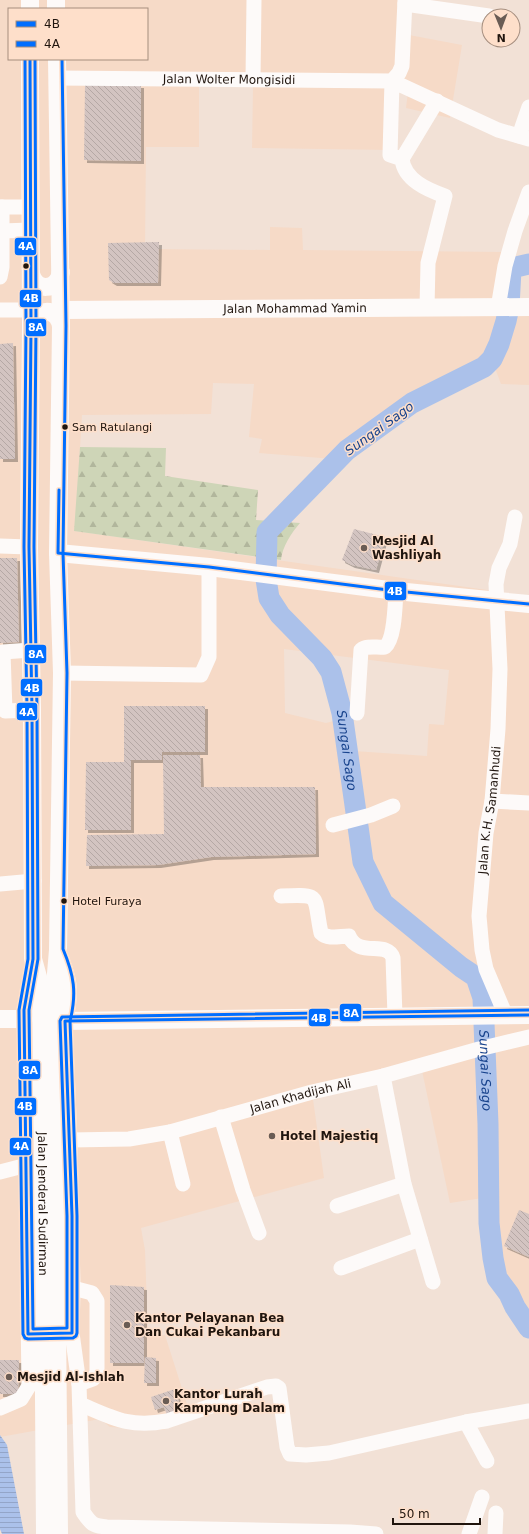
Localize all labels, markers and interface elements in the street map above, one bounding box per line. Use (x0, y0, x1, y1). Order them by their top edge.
legend (8, 8, 148, 60)
north arrow (481, 8, 521, 48)
text: 4B (44, 17, 60, 31)
text: N (496, 31, 506, 44)
text: 4A (44, 37, 61, 51)
street label: Jalan Wolter Mongisidi (162, 72, 295, 87)
line badge: 4A (14, 237, 37, 256)
text: 4A (18, 240, 35, 253)
unlabelled marker (21, 261, 31, 271)
line badge: 4B (19, 289, 42, 308)
text: 4B (23, 292, 39, 305)
street label: Jalan Mohammad Yamin (222, 301, 367, 316)
line badge: 8A (25, 318, 47, 337)
text: 8A (28, 321, 45, 334)
water label: Sungai Sago (342, 398, 417, 458)
place label: Sam Ratulangi (72, 421, 152, 434)
marker: Sam Ratulangi (60, 422, 70, 432)
place label: Mesjid Al Washliyah (372, 534, 441, 562)
marker: Mesjid Al Washliyah (359, 543, 369, 553)
line badge: 4B (384, 581, 407, 601)
text: 4B (387, 585, 403, 598)
line badge: 8A (24, 644, 47, 664)
text: 8A (28, 648, 45, 661)
line badge: 4B (20, 678, 43, 697)
text: 4B (24, 682, 40, 695)
line badge: 4A (16, 702, 38, 721)
text: 4A (19, 706, 36, 719)
water label: Sungai Sago (334, 709, 360, 792)
street label: Jalan K.H. Samanhudi (475, 746, 504, 876)
place label: Hotel Furaya (72, 895, 142, 908)
marker: Hotel Furaya (59, 896, 69, 906)
line badge: 8A (339, 1003, 362, 1022)
text: 8A (343, 1007, 360, 1020)
line badge: 4B (308, 1008, 331, 1027)
text: 4B (311, 1012, 327, 1025)
water label: Sungai Sago (476, 1030, 494, 1111)
line badge: 8A (18, 1060, 41, 1080)
text: 8A (22, 1064, 39, 1077)
street label: Jalan Khadijah Ali (247, 1076, 352, 1116)
line badge: 4B (14, 1097, 37, 1116)
text: 4B (17, 1100, 33, 1113)
place label: Hotel Majestiq (280, 1129, 378, 1143)
street label: Jalan Jenderal Sudirman (35, 1131, 50, 1276)
marker: Hotel Majestiq (267, 1131, 277, 1141)
line badge: 4A (9, 1137, 32, 1156)
text: 4A (13, 1140, 30, 1153)
place label: Kantor Pelayanan Bea Dan Cukai Pekanbaru (135, 1311, 284, 1339)
marker: Kantor Pelayanan Bea Dan Cukai Pekanbaru (122, 1320, 132, 1330)
place label: Mesjid Al-Ishlah (17, 1370, 125, 1384)
marker: Mesjid Al-Ishlah (4, 1372, 14, 1382)
place label: Kantor Lurah Kampung Dalam (174, 1387, 285, 1415)
marker: Kantor Lurah Kampung Dalam (161, 1396, 171, 1406)
scale bar (393, 1500, 480, 1526)
text: 50 m (399, 1507, 430, 1521)

